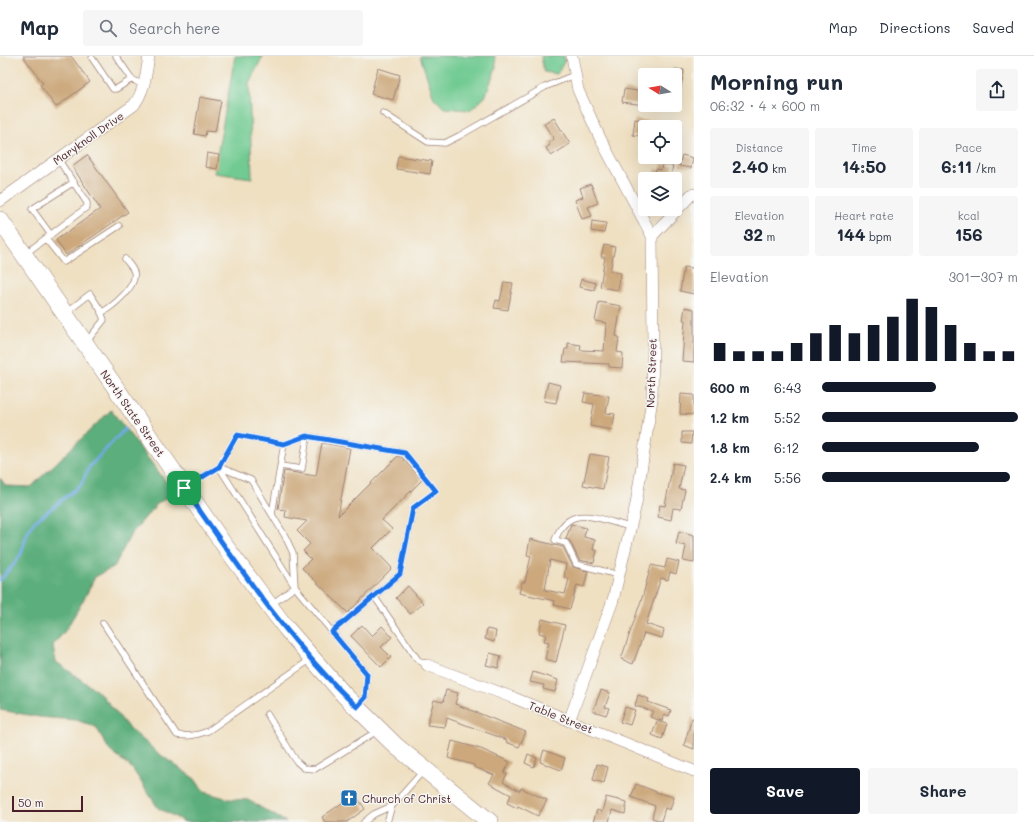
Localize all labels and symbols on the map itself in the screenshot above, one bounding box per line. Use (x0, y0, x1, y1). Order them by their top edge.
north arrow (638, 68, 682, 112)
street label: Maryknoll Drive (50, 108, 127, 168)
street label: North Street (642, 338, 660, 408)
street label: North State Street (97, 367, 169, 460)
pin (167, 471, 201, 505)
street label: Table Street (527, 697, 596, 737)
church icon: Church of Christ (339, 788, 359, 808)
place label: Church of Christ (362, 791, 451, 806)
scale bar (12, 794, 83, 813)

